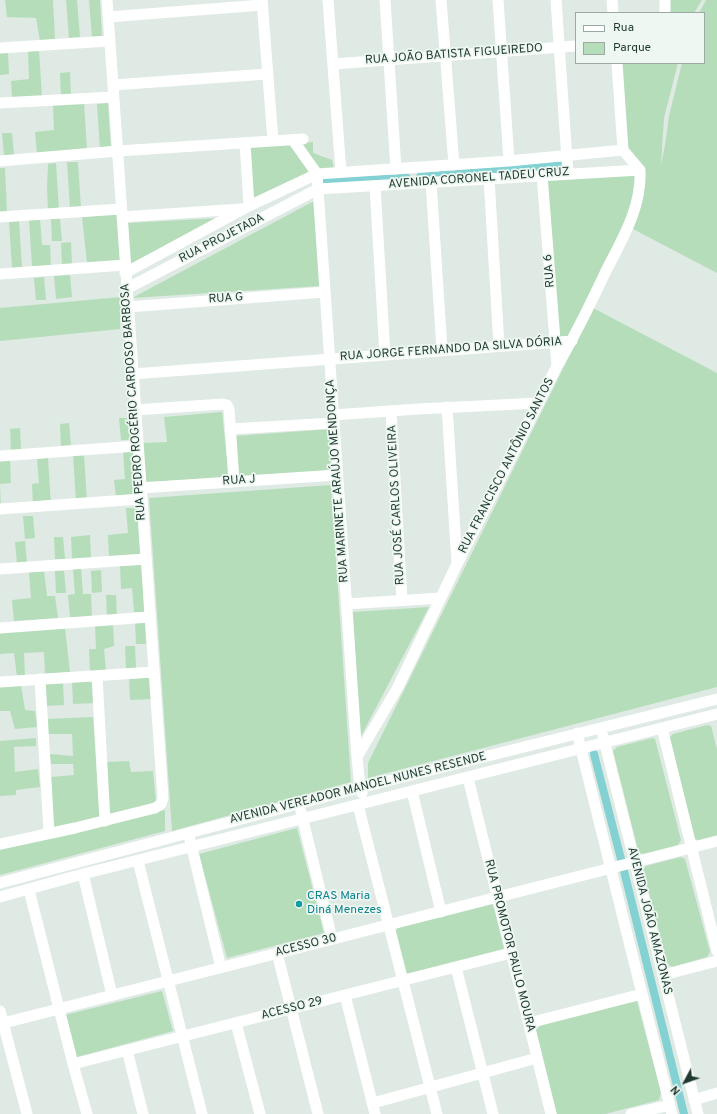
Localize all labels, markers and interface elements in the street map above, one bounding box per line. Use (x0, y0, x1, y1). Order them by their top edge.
legend (575, 12, 705, 64)
text: Rua (613, 20, 634, 36)
text: Parque (613, 40, 651, 56)
street label: RUA JOÃO BATISTA FIGUEIREDO (365, 42, 543, 68)
street label: AVENIDA CORONEL TADEU CRUZ (388, 165, 570, 193)
street label: RUA PROJETADA (177, 211, 267, 267)
street label: RUA 6 (541, 254, 559, 288)
street label: RUA PEDRO ROGÉRIO CARDOSO BARBOSA (119, 283, 149, 521)
street label: RUA G (208, 291, 244, 307)
street label: RUA JORGE FERNANDO DA SILVA DÓRIA (339, 335, 563, 365)
street label: RUA FRANCISCO ANTÔNIO SANTOS (456, 376, 558, 556)
street label: RUA MARINETE ARAÚJO MENDONÇA (324, 379, 352, 583)
street label: RUA JOSÉ CARLOS OLIVEIRA (386, 424, 408, 586)
street label: RUA J (222, 473, 256, 489)
street label: AVENIDA VEREADOR MANOEL NUNES RESENDE (228, 750, 488, 828)
street label: AVENIDA JOÃO AMAZONAS (624, 846, 674, 996)
street label: RUA PROMOTOR PAULO MOURA (481, 858, 537, 1034)
place label: CRAS Maria Diná Menezes (307, 890, 382, 918)
marker: CRAS Maria Diná Menezes (294, 899, 304, 909)
street label: ACESSO 30 (274, 931, 338, 961)
street label: ACESSO 29 (260, 994, 324, 1024)
north arrow (665, 1062, 705, 1102)
text: N (668, 1082, 684, 1097)

